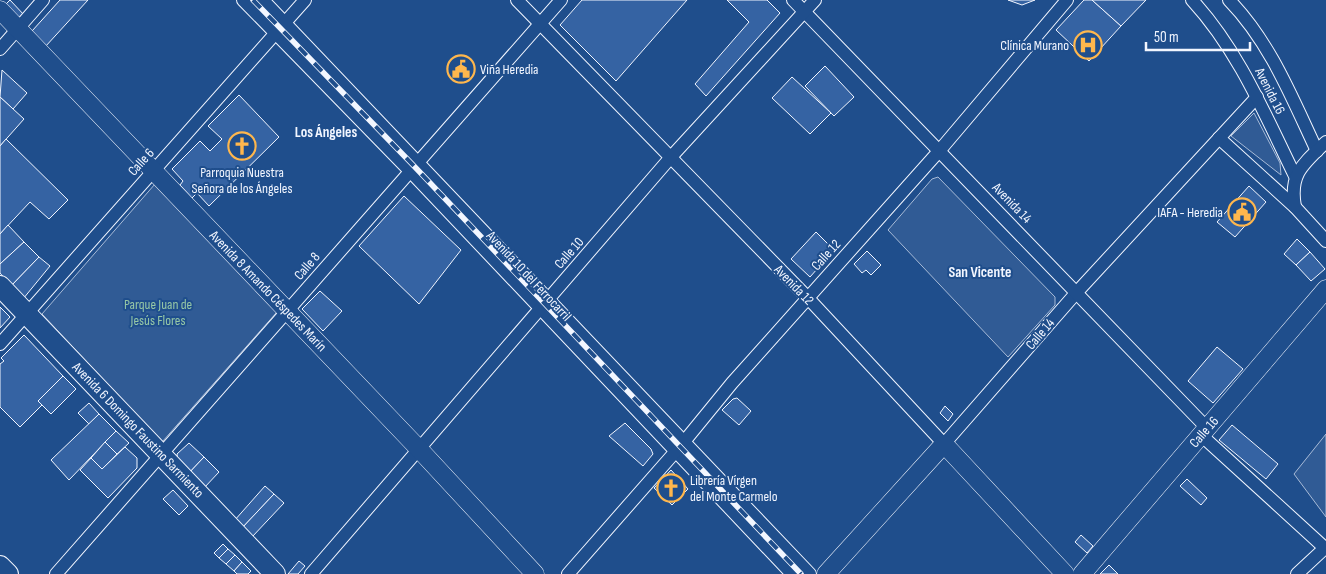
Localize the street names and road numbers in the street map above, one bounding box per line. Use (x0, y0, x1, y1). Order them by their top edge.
street label: Avenida 16 (1251, 64, 1289, 117)
street label: Calle 6 (124, 145, 158, 179)
street label: Avenida 14 (988, 179, 1035, 227)
street label: Avenida 8 Amando Céspedes Marín (205, 226, 330, 355)
street label: Avenida 10 del Ferrocarril (482, 227, 575, 325)
street label: Calle 10 (551, 234, 587, 272)
street label: Calle 12 (808, 236, 844, 274)
street label: Calle 8 (290, 249, 324, 283)
street label: Avenida 12 (770, 261, 818, 309)
street label: Calle 14 (1022, 315, 1058, 353)
street label: Avenida 6 Domingo Faustino Sarmiento (68, 358, 207, 501)
street label: Calle 16 (1186, 413, 1222, 451)

